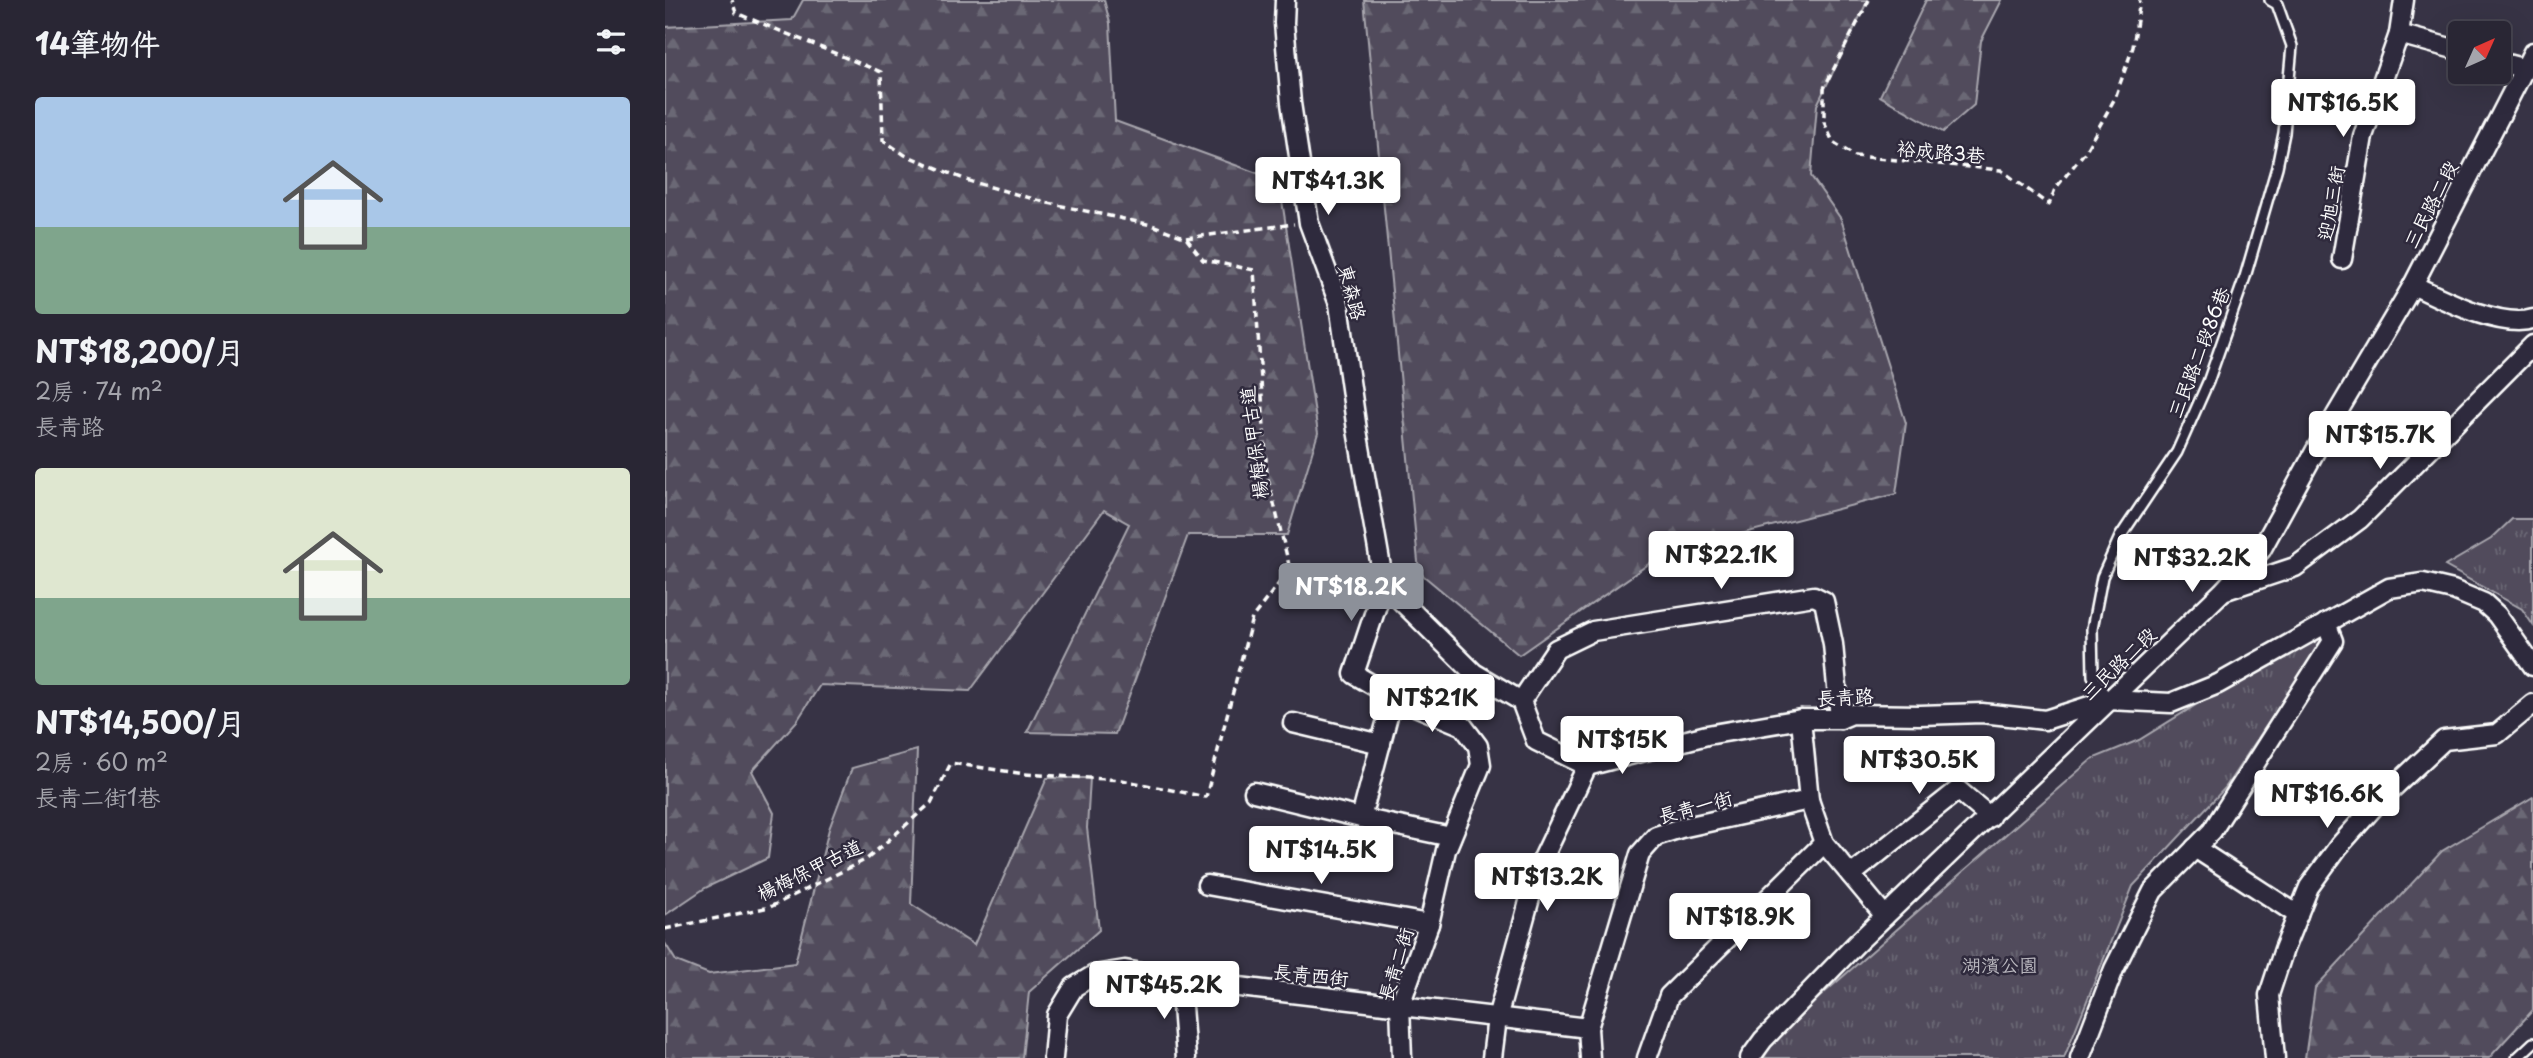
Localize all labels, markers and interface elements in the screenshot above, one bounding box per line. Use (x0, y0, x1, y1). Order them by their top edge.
text: 14筆物件 (35, 20, 160, 65)
north arrow (2448, 21, 2511, 84)
map controls (2448, 21, 2511, 84)
icon: filters (592, 23, 630, 61)
pin: NT$16.5K (2271, 80, 2415, 139)
text: NT$16.5K (2287, 84, 2399, 119)
street label: 裕成路3巷 (1896, 133, 1986, 169)
icon: home (270, 142, 396, 268)
street label: 三民路二段 (2396, 155, 2464, 253)
pin: NT$41.3K (1256, 158, 1400, 217)
text: NT$41.3K (1271, 162, 1385, 197)
street label: 迎旭三街 (2310, 163, 2350, 243)
street label: 東森路 (1332, 261, 1374, 323)
street label: 三民路二段86巷 (2160, 282, 2236, 422)
text: NT$18,200/月 (35, 328, 245, 373)
text: 2房 · 74 m² (35, 373, 163, 408)
street label: 楊梅保甲古道 (1232, 385, 1274, 501)
text: 長青路 (35, 408, 104, 443)
pin: NT$15.7K (2308, 412, 2452, 471)
text: NT$15.7K (2325, 416, 2435, 451)
icon: home (270, 513, 396, 639)
pin: NT$22.1K (1649, 532, 1793, 591)
pin: NT$32.2K (2120, 534, 2264, 594)
text: NT$22.1K (1665, 536, 1777, 571)
text: NT$32.2K (2133, 539, 2251, 574)
pin: NT$18.2K (1279, 564, 1423, 623)
text: NT$18.2K (1295, 568, 1407, 603)
street label: 三民路二段 (2074, 620, 2162, 706)
pin: NT$21K (1375, 674, 1489, 734)
text: NT$21K (1386, 679, 1478, 714)
street label: 長青路 (1816, 681, 1874, 711)
text: NT$14,500/月 (35, 699, 246, 744)
pin: NT$15K (1565, 716, 1679, 776)
text: NT$15K (1577, 721, 1667, 756)
pin: NT$30.5K (1847, 736, 1991, 796)
text: NT$30.5K (1860, 741, 1978, 776)
text: 2房 · 60 m² (35, 744, 168, 779)
pin: NT$16.6K (2255, 770, 2399, 830)
text: NT$16.6K (2270, 775, 2384, 810)
text: 長青二街1巷 (35, 779, 160, 814)
street label: 長青一街 (1655, 783, 1735, 829)
pin: NT$14.5K (1249, 826, 1393, 886)
street label: 楊梅保甲古道 (752, 831, 866, 907)
text: NT$14.5K (1265, 831, 1377, 866)
pin: NT$13.2K (1475, 853, 1619, 913)
text: NT$13.2K (1491, 858, 1603, 893)
pin: NT$18.9K (1668, 894, 1812, 953)
text: NT$18.9K (1685, 898, 1795, 933)
street label: 長青二街 (1370, 924, 1420, 1004)
park label: 湖濱公園 (1962, 950, 2038, 978)
street label: 長青西街 (1272, 956, 1350, 992)
pin: NT$45.2K (1092, 962, 1236, 1021)
text: NT$45.2K (1105, 966, 1223, 1001)

